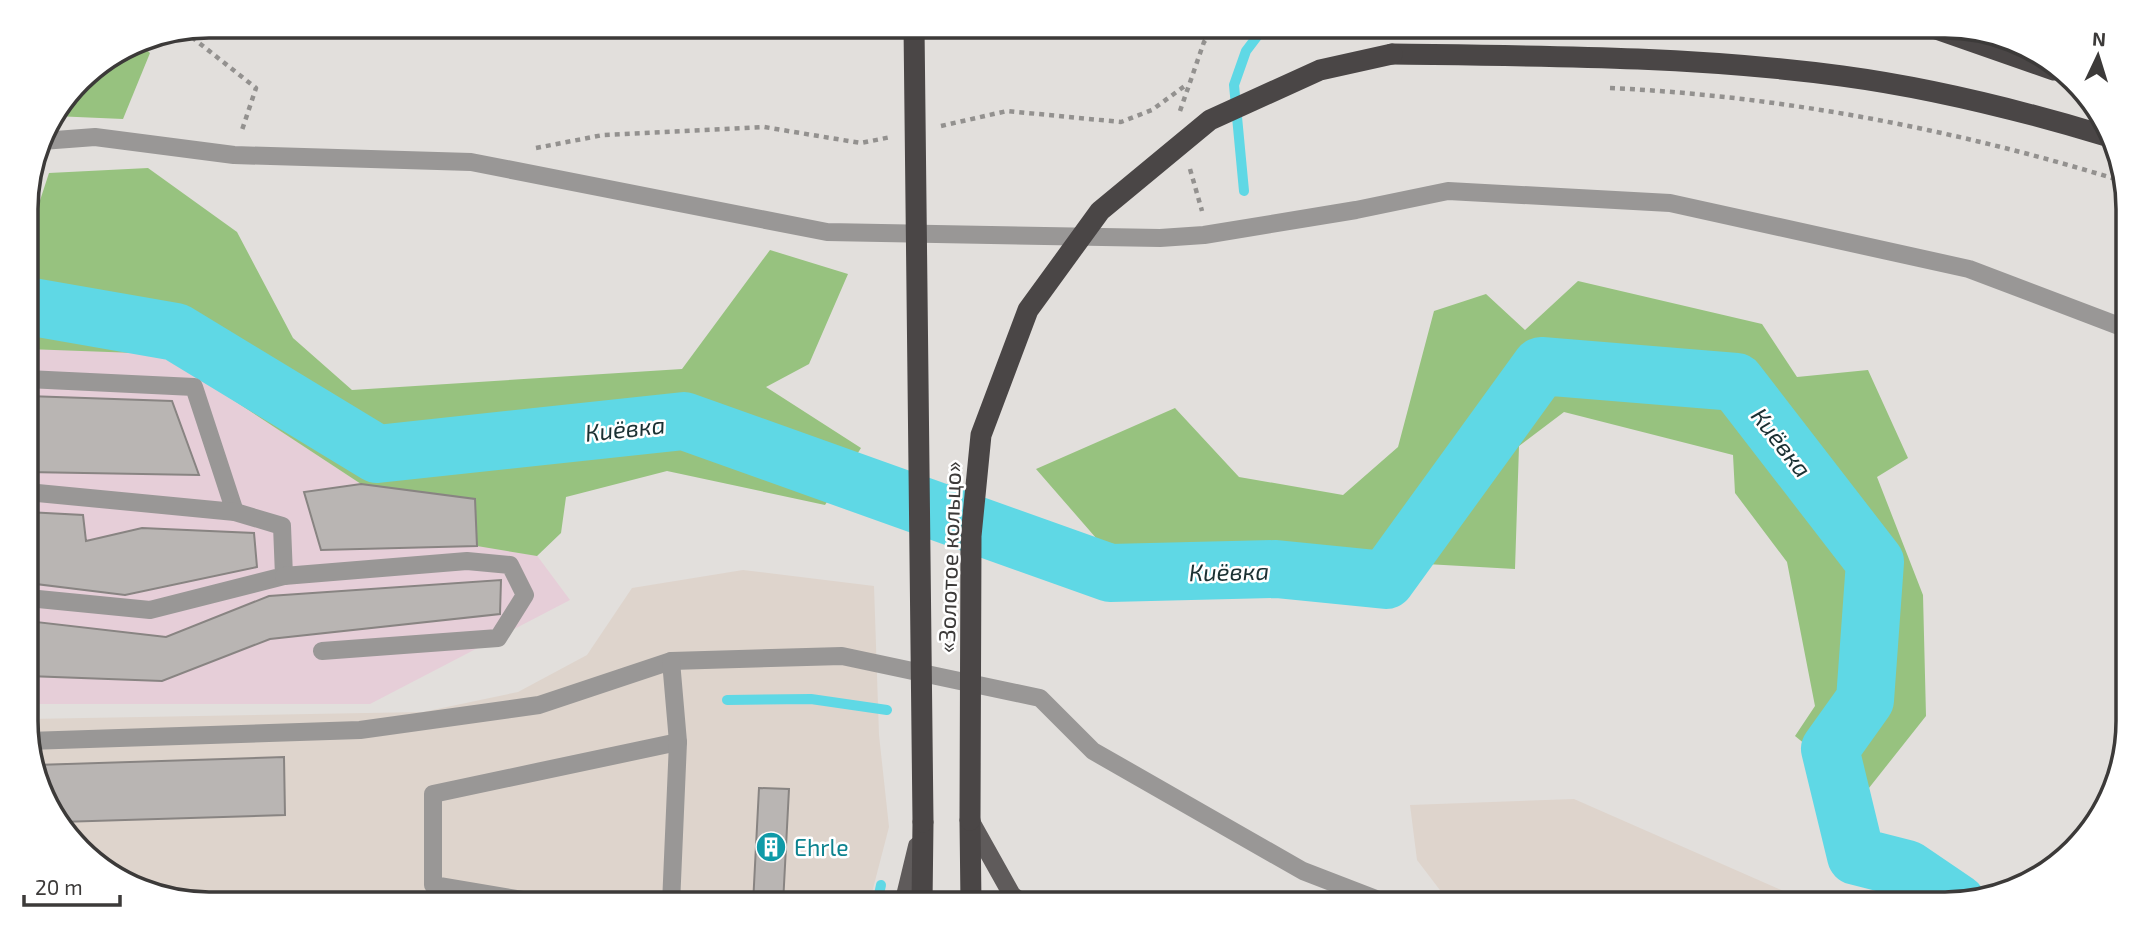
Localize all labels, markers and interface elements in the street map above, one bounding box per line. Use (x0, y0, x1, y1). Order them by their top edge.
north arrow (2063, 21, 2133, 91)
text: N (2092, 27, 2107, 50)
water label: Киёвка (1746, 401, 1818, 483)
water label: Киёвка (584, 409, 666, 447)
street label: «Золотое кольцо» (932, 460, 966, 654)
water label: Киёвка (1189, 556, 1269, 586)
building icon: Ehrle (754, 830, 788, 864)
place label: Ehrle (794, 833, 849, 861)
scale bar (24, 864, 121, 908)
text: 20 m (35, 874, 83, 899)

